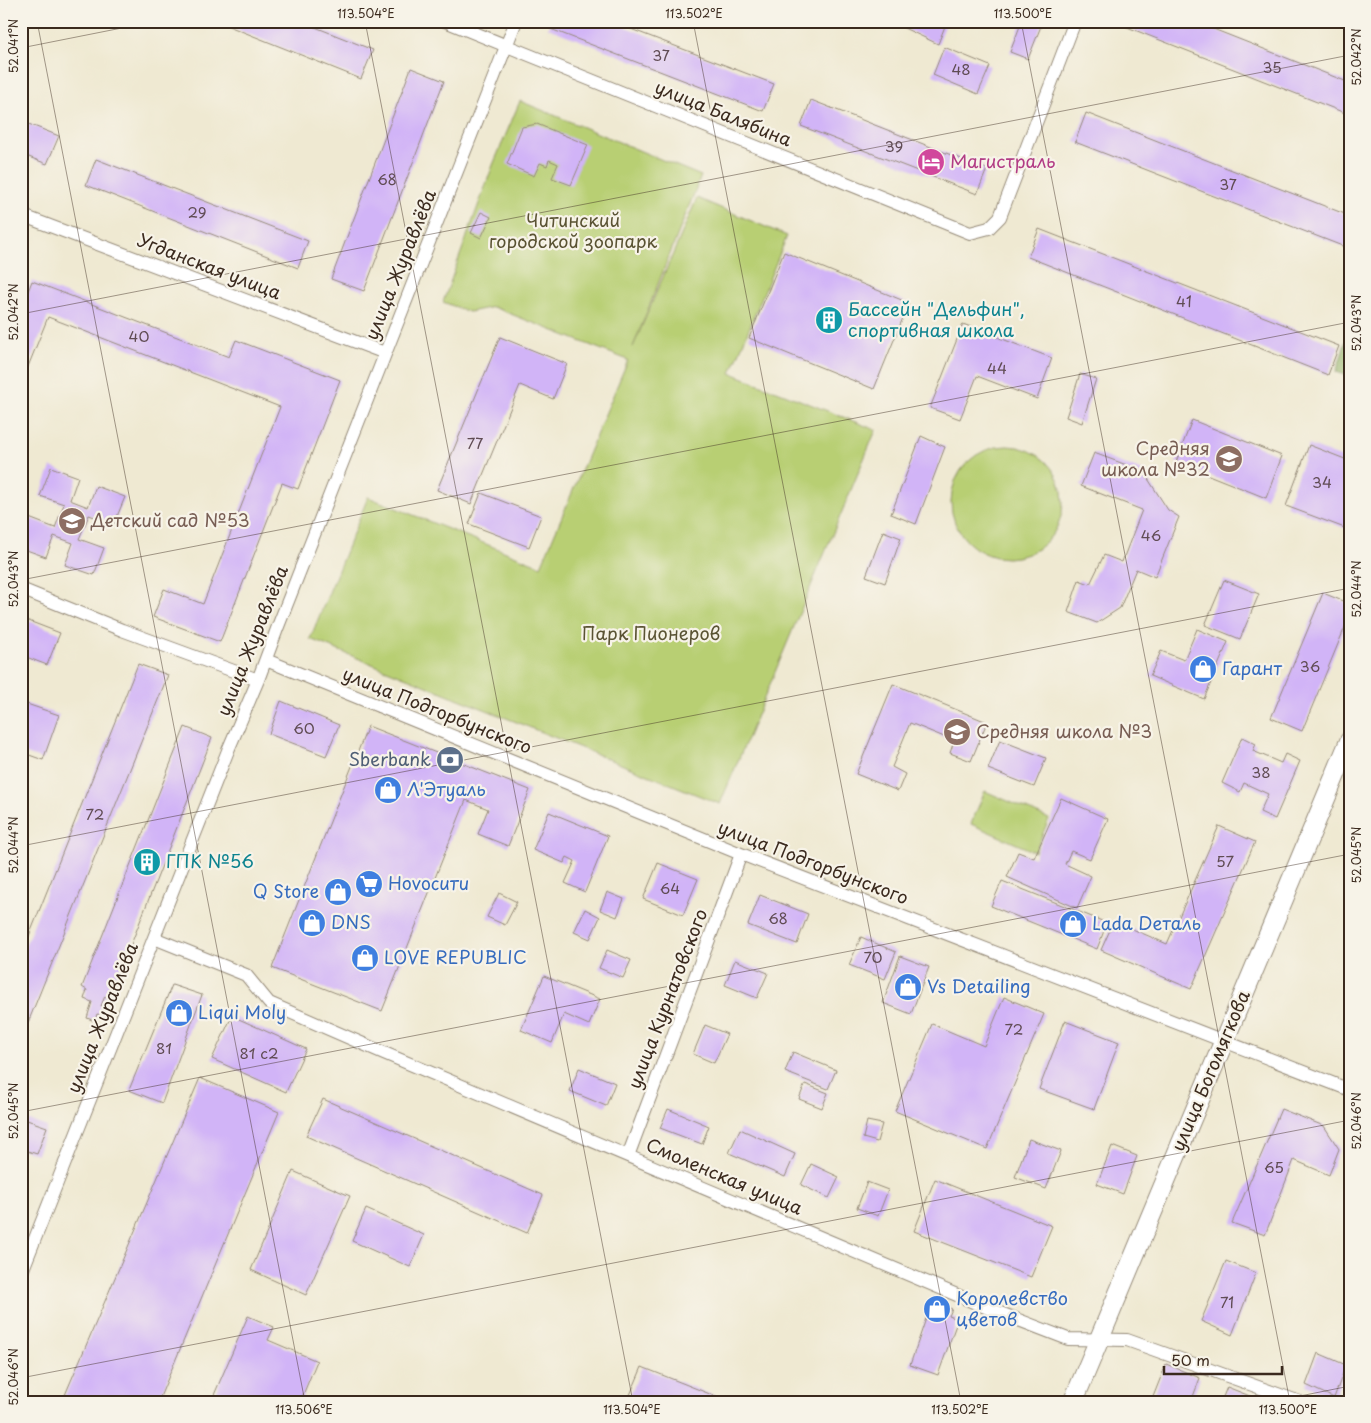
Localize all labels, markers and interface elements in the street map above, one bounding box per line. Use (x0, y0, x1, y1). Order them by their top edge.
text: 113.504°E (337, 4, 395, 22)
text: 113.502°E (665, 4, 723, 22)
text: 113.500°E (994, 4, 1052, 22)
text: 52.041°N (4, 19, 22, 73)
text: 52.042°N (1347, 28, 1365, 86)
house number: 37 (652, 43, 670, 66)
house number: 35 (1262, 55, 1282, 78)
house number: 48 (951, 57, 971, 80)
street label: улица Балябина (651, 73, 797, 153)
house number: 39 (885, 134, 903, 157)
hotel icon: Магистраль (916, 147, 946, 177)
place label: Магистраль (950, 147, 1056, 174)
house number: 68 (377, 167, 397, 190)
house number: 37 (1219, 172, 1237, 195)
street label: улица Журавлёва (357, 184, 442, 344)
house number: 29 (187, 200, 207, 223)
park label: Читинский городской зоопарк (489, 206, 658, 254)
street label: Угданская улица (134, 226, 286, 306)
text: 52.042°N (4, 283, 22, 341)
house number: 41 (1176, 289, 1192, 312)
text: 52.043°N (1347, 294, 1365, 352)
place label: Бассейн "Дельфин", спортивная школа (848, 295, 1025, 343)
building icon: Бассейн "Дельфин", спортивная школа (814, 305, 844, 335)
house number: 40 (129, 324, 149, 347)
house number: 44 (987, 356, 1007, 379)
house number: 77 (467, 431, 483, 454)
place label: Средняя школа №32 (1101, 434, 1210, 482)
school or university icon: Средняя школа №32 (1214, 444, 1244, 474)
house number: 34 (1312, 470, 1332, 493)
school or university icon: Детский сад №53 (57, 506, 87, 536)
place label: Детский сад №53 (90, 506, 250, 533)
house number: 46 (1141, 523, 1161, 546)
text: 52.043°N (4, 550, 22, 608)
street label: улица Журавлёва (209, 560, 294, 720)
text: 52.044°N (1347, 560, 1365, 618)
park label: Парк Пионеров (582, 619, 720, 646)
shop icon: Гарант (1188, 654, 1218, 684)
place label: Гарант (1222, 654, 1282, 681)
house number: 36 (1300, 654, 1320, 677)
street label: улица Подгорбунского (339, 659, 536, 760)
house number: 60 (293, 716, 315, 739)
school or university icon: Средняя школа №3 (942, 717, 972, 747)
place label: Средняя школа №3 (976, 717, 1152, 744)
place label: Sberbank (348, 745, 431, 772)
bank icon: Sberbank (435, 745, 465, 775)
house number: 38 (1251, 760, 1271, 783)
shop icon: Л'Этуаль (373, 775, 403, 805)
place label: Л'Этуаль (407, 775, 486, 802)
house number: 72 (86, 802, 104, 825)
street label: улица Подгорбунского (714, 813, 913, 910)
text: 52.044°N (4, 816, 22, 874)
text: 52.045°N (1347, 827, 1365, 883)
building icon: ГПК №56 (132, 847, 162, 877)
place label: ГПК №56 (166, 847, 254, 874)
house number: 57 (1216, 849, 1234, 872)
supermarket icon: Ноvосити (354, 869, 384, 899)
place label: Ноvосити (388, 869, 469, 896)
house number: 64 (660, 876, 680, 899)
place label: Q Store (253, 877, 319, 904)
shop icon: Q Store (323, 877, 353, 907)
street label: улица Курнатовского (620, 904, 713, 1092)
house number: 68 (768, 906, 788, 929)
shop icon: DNS (297, 908, 327, 938)
place label: DNS (331, 908, 371, 935)
shop icon: Lada Dеталь (1058, 909, 1088, 939)
place label: Lada Dеталь (1092, 909, 1201, 936)
street label: улица Журавлёва (59, 937, 144, 1097)
shop icon: LOVE REPUBLIC (350, 943, 380, 973)
place label: LOVE REPUBLIC (384, 943, 527, 970)
house number: 70 (863, 945, 883, 968)
shop icon: Vs Detailing (893, 972, 923, 1002)
place label: Vs Detailing (927, 972, 1031, 999)
street label: улица Богомягкова (1163, 985, 1256, 1155)
shop icon: Liqui Moly (164, 998, 194, 1028)
place label: Liqui Moly (198, 998, 286, 1025)
house number: 72 (1005, 1017, 1023, 1040)
house number: 81 (156, 1036, 172, 1059)
house number: 81 с2 (239, 1041, 279, 1064)
text: 52.045°N (4, 1083, 22, 1139)
text: 52.046°N (1347, 1092, 1365, 1150)
street label: Смоленская улица (642, 1130, 808, 1221)
house number: 65 (1264, 1155, 1284, 1178)
place label: Королевство цветов (956, 1284, 1068, 1332)
house number: 71 (1220, 1290, 1234, 1313)
shop icon: Королевство цветов (922, 1294, 952, 1324)
scale bar (1164, 1343, 1281, 1375)
text: 52.046°N (4, 1348, 22, 1406)
text: 50 m (1171, 1348, 1210, 1371)
text: 113.506°E (275, 1400, 333, 1418)
text: 113.504°E (603, 1400, 661, 1418)
text: 113.502°E (931, 1400, 989, 1418)
text: 113.500°E (1259, 1400, 1317, 1418)

